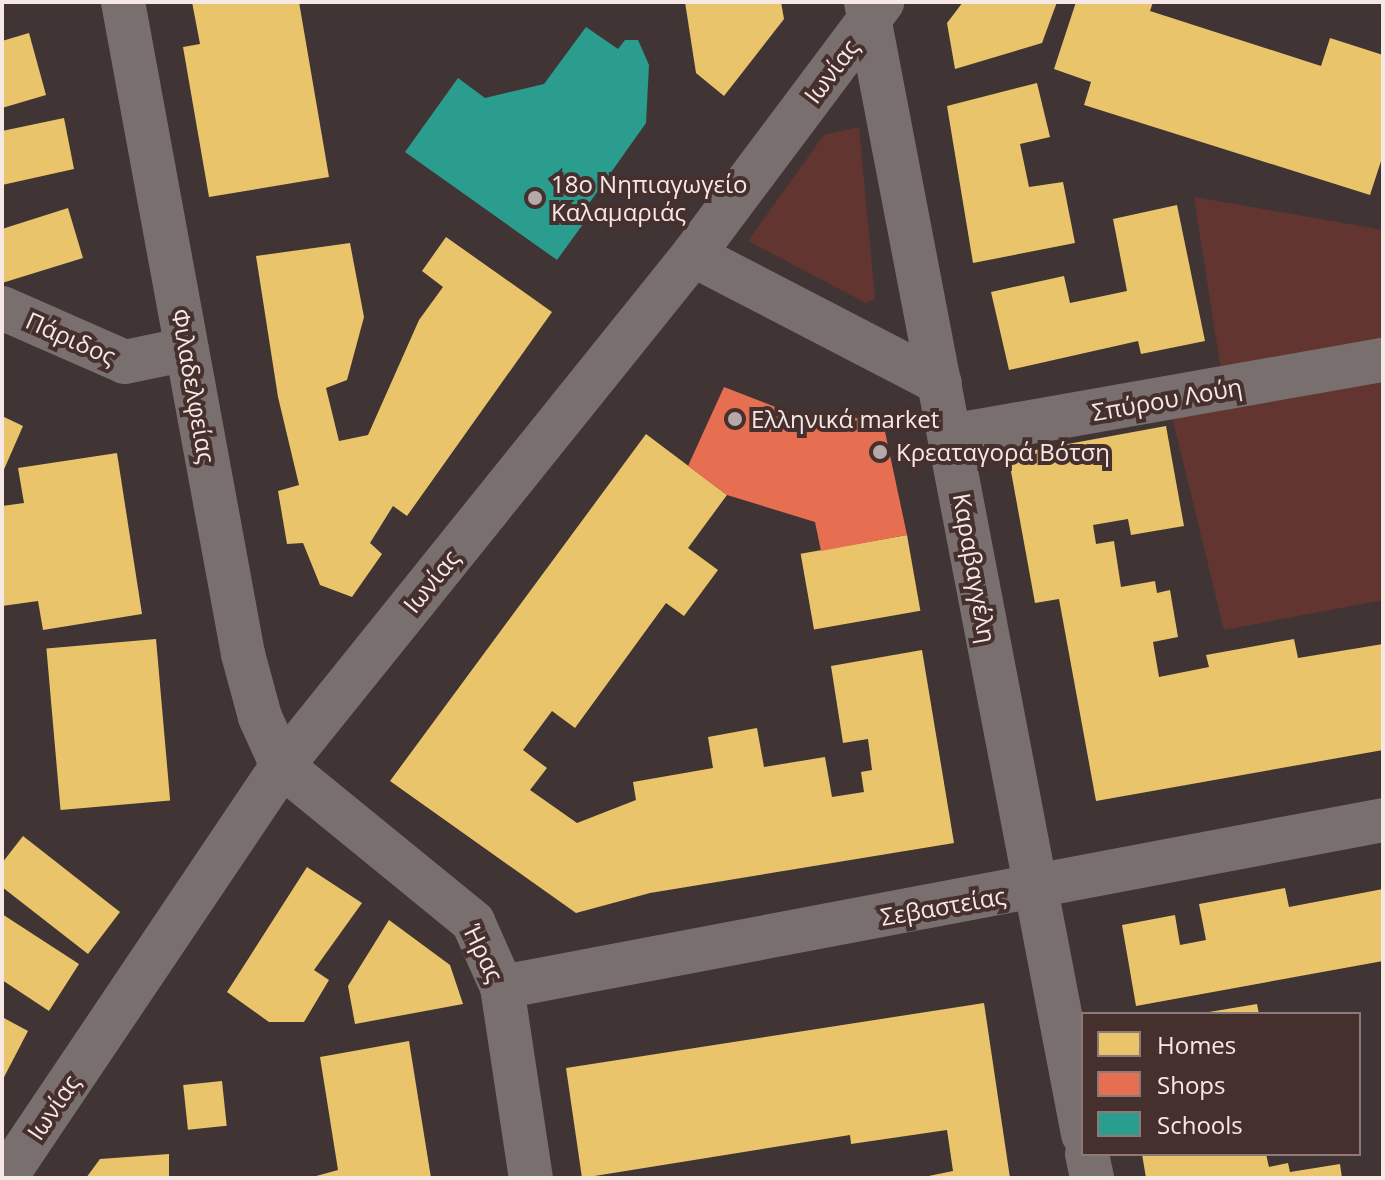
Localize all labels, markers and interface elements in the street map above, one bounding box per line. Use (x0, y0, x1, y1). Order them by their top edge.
street label: Ιωνίας (798, 33, 864, 109)
place label: 18ο Νηπιαγωγείο Καλαμαριάς (551, 170, 747, 226)
marker: 18ο Νηπιαγωγείο Καλαμαριάς (526, 189, 544, 207)
street label: Πάριδος (22, 306, 120, 370)
street label: Φιλαδελφείας (166, 306, 222, 466)
street label: Σπύρου Λούη (1090, 372, 1244, 426)
place label: Ελληνικά market (751, 405, 939, 433)
marker: Ελληνικά market (726, 410, 744, 428)
place label: Κρεαταγορά Βότση (896, 438, 1110, 466)
marker: Κρεαταγορά Βότση (871, 443, 889, 461)
street label: Καραβαγγέλη (948, 491, 1002, 645)
street label: Ιωνίας (397, 544, 465, 618)
street label: Σεβαστείας (878, 881, 1008, 931)
street label: Ήρας (458, 920, 510, 986)
legend (1081, 1012, 1361, 1156)
text: Homes (1157, 1028, 1236, 1061)
text: Shops (1157, 1068, 1225, 1101)
street label: Ιωνίας (21, 1069, 85, 1145)
text: Schools (1157, 1108, 1243, 1141)

